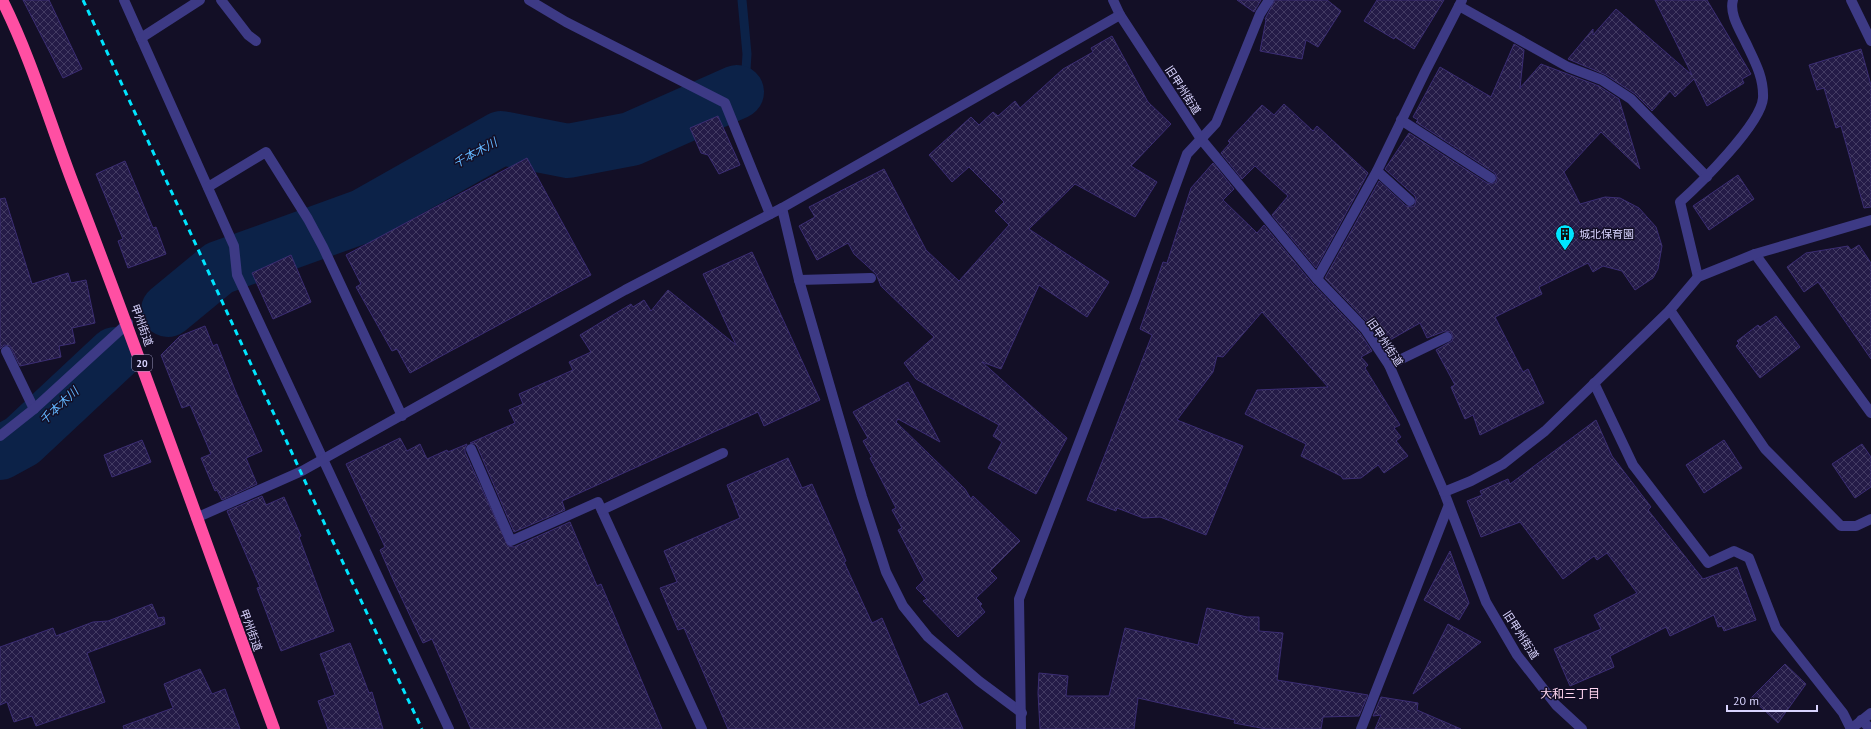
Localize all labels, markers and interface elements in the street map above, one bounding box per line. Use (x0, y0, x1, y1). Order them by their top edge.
street label: 旧甲州街道 (1162, 63, 1204, 117)
water label: 千本木川 (450, 133, 501, 171)
building icon: 城北保育園 (1554, 223, 1576, 251)
place label: 城北保育園 (1579, 227, 1634, 241)
street label: 甲州街道 (128, 302, 156, 348)
street label: 旧甲州街道 (1364, 315, 1406, 369)
road number: 20 (132, 355, 152, 371)
water label: 千本木川 (36, 382, 83, 427)
street label: 甲州街道 (237, 607, 265, 653)
street label: 旧甲州街道 (1500, 608, 1542, 662)
district label: 大和三丁目 (1540, 686, 1600, 701)
scale bar (1727, 687, 1817, 713)
text: 20 m (1733, 693, 1759, 708)

